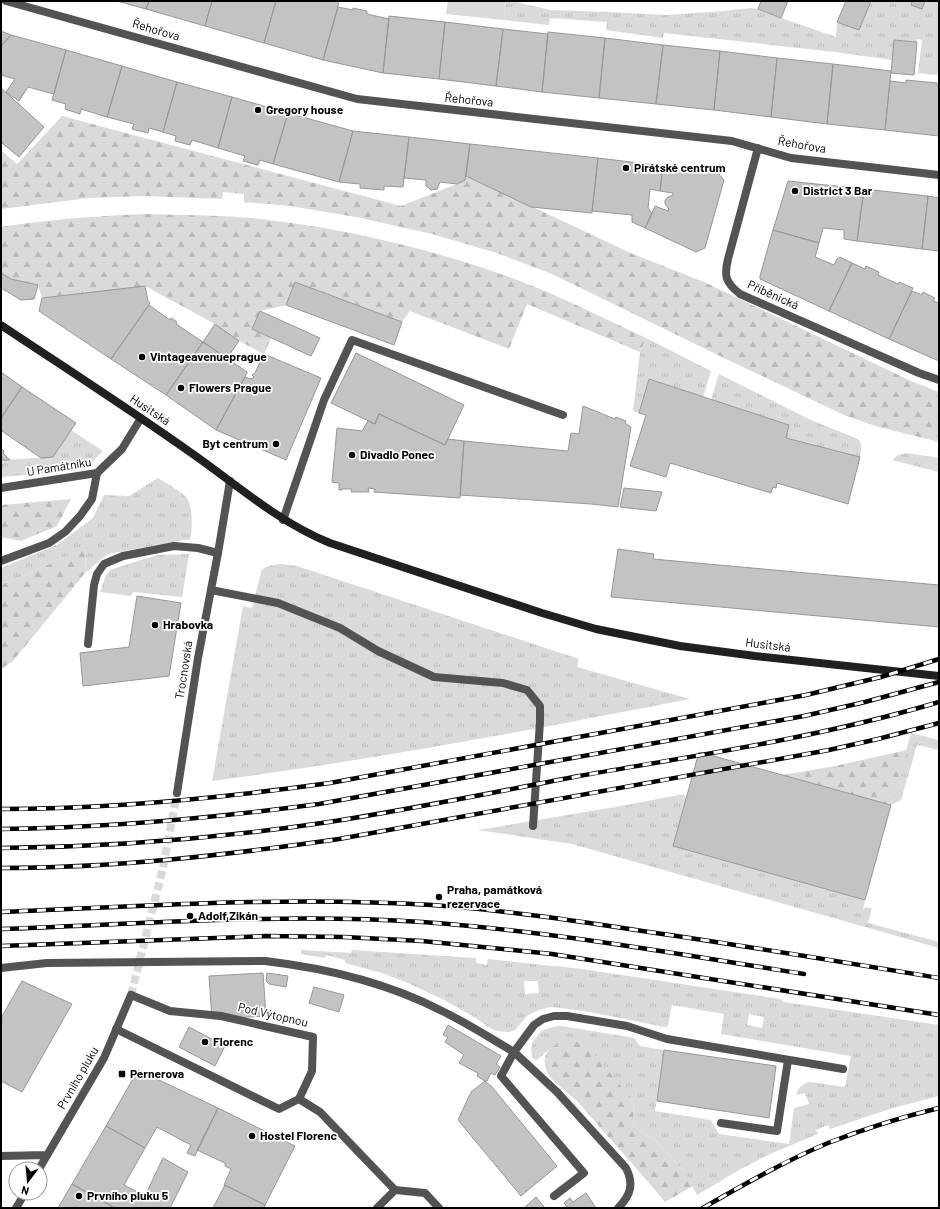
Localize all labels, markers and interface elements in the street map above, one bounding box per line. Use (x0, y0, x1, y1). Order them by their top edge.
street label: Řehořova (131, 16, 182, 43)
street label: Řehořova (444, 89, 494, 109)
place label: Gregory house (266, 102, 344, 116)
marker: Gregory house (253, 105, 263, 115)
street label: Řehořova (777, 133, 827, 155)
place label: Pirátské centrum (634, 160, 726, 174)
marker: Pirátské centrum (621, 163, 631, 173)
place label: District 3 Bar (803, 183, 873, 197)
marker: District 3 Bar (790, 186, 800, 196)
street label: Příběnická (746, 277, 801, 312)
place label: Vintageavenueprague (150, 349, 267, 363)
marker: Vintageavenueprague (137, 352, 147, 362)
place label: Flowers Prague (189, 380, 272, 394)
marker: Flowers Prague (176, 383, 186, 393)
street label: Husitská (128, 391, 173, 428)
place label: Byt centrum (202, 436, 268, 450)
marker: Byt centrum (271, 439, 281, 449)
place label: Divadlo Ponec (360, 447, 435, 461)
marker: Divadlo Ponec (347, 450, 357, 460)
street label: U Památníku (26, 454, 92, 478)
place label: Hrabovka (163, 617, 213, 631)
marker: Hrabovka (150, 620, 160, 630)
street label: Husitská (745, 634, 791, 654)
street label: Trocnovská (171, 640, 195, 700)
place label: Praha, památková rezervace (447, 882, 542, 910)
marker: Praha, památková rezervace (434, 892, 444, 902)
place label: Adolf Zikán (198, 908, 258, 922)
marker: Adolf Zikán (185, 911, 195, 921)
street label: Pod Výtopnou (237, 999, 310, 1029)
place label: Florenc (213, 1034, 254, 1048)
marker: Florenc (200, 1037, 210, 1047)
street label: Prvního pluku (54, 1044, 101, 1111)
place label: Pernerova (130, 1066, 184, 1080)
marker: Pernerova (117, 1069, 127, 1079)
place label: Hostel Florenc (260, 1128, 337, 1142)
marker: Hostel Florenc (247, 1131, 257, 1141)
north arrow (8, 1161, 48, 1201)
text: N (20, 1184, 30, 1198)
place label: Prvního pluku 5 (87, 1188, 169, 1202)
marker: Prvního pluku 5 (74, 1191, 84, 1201)

